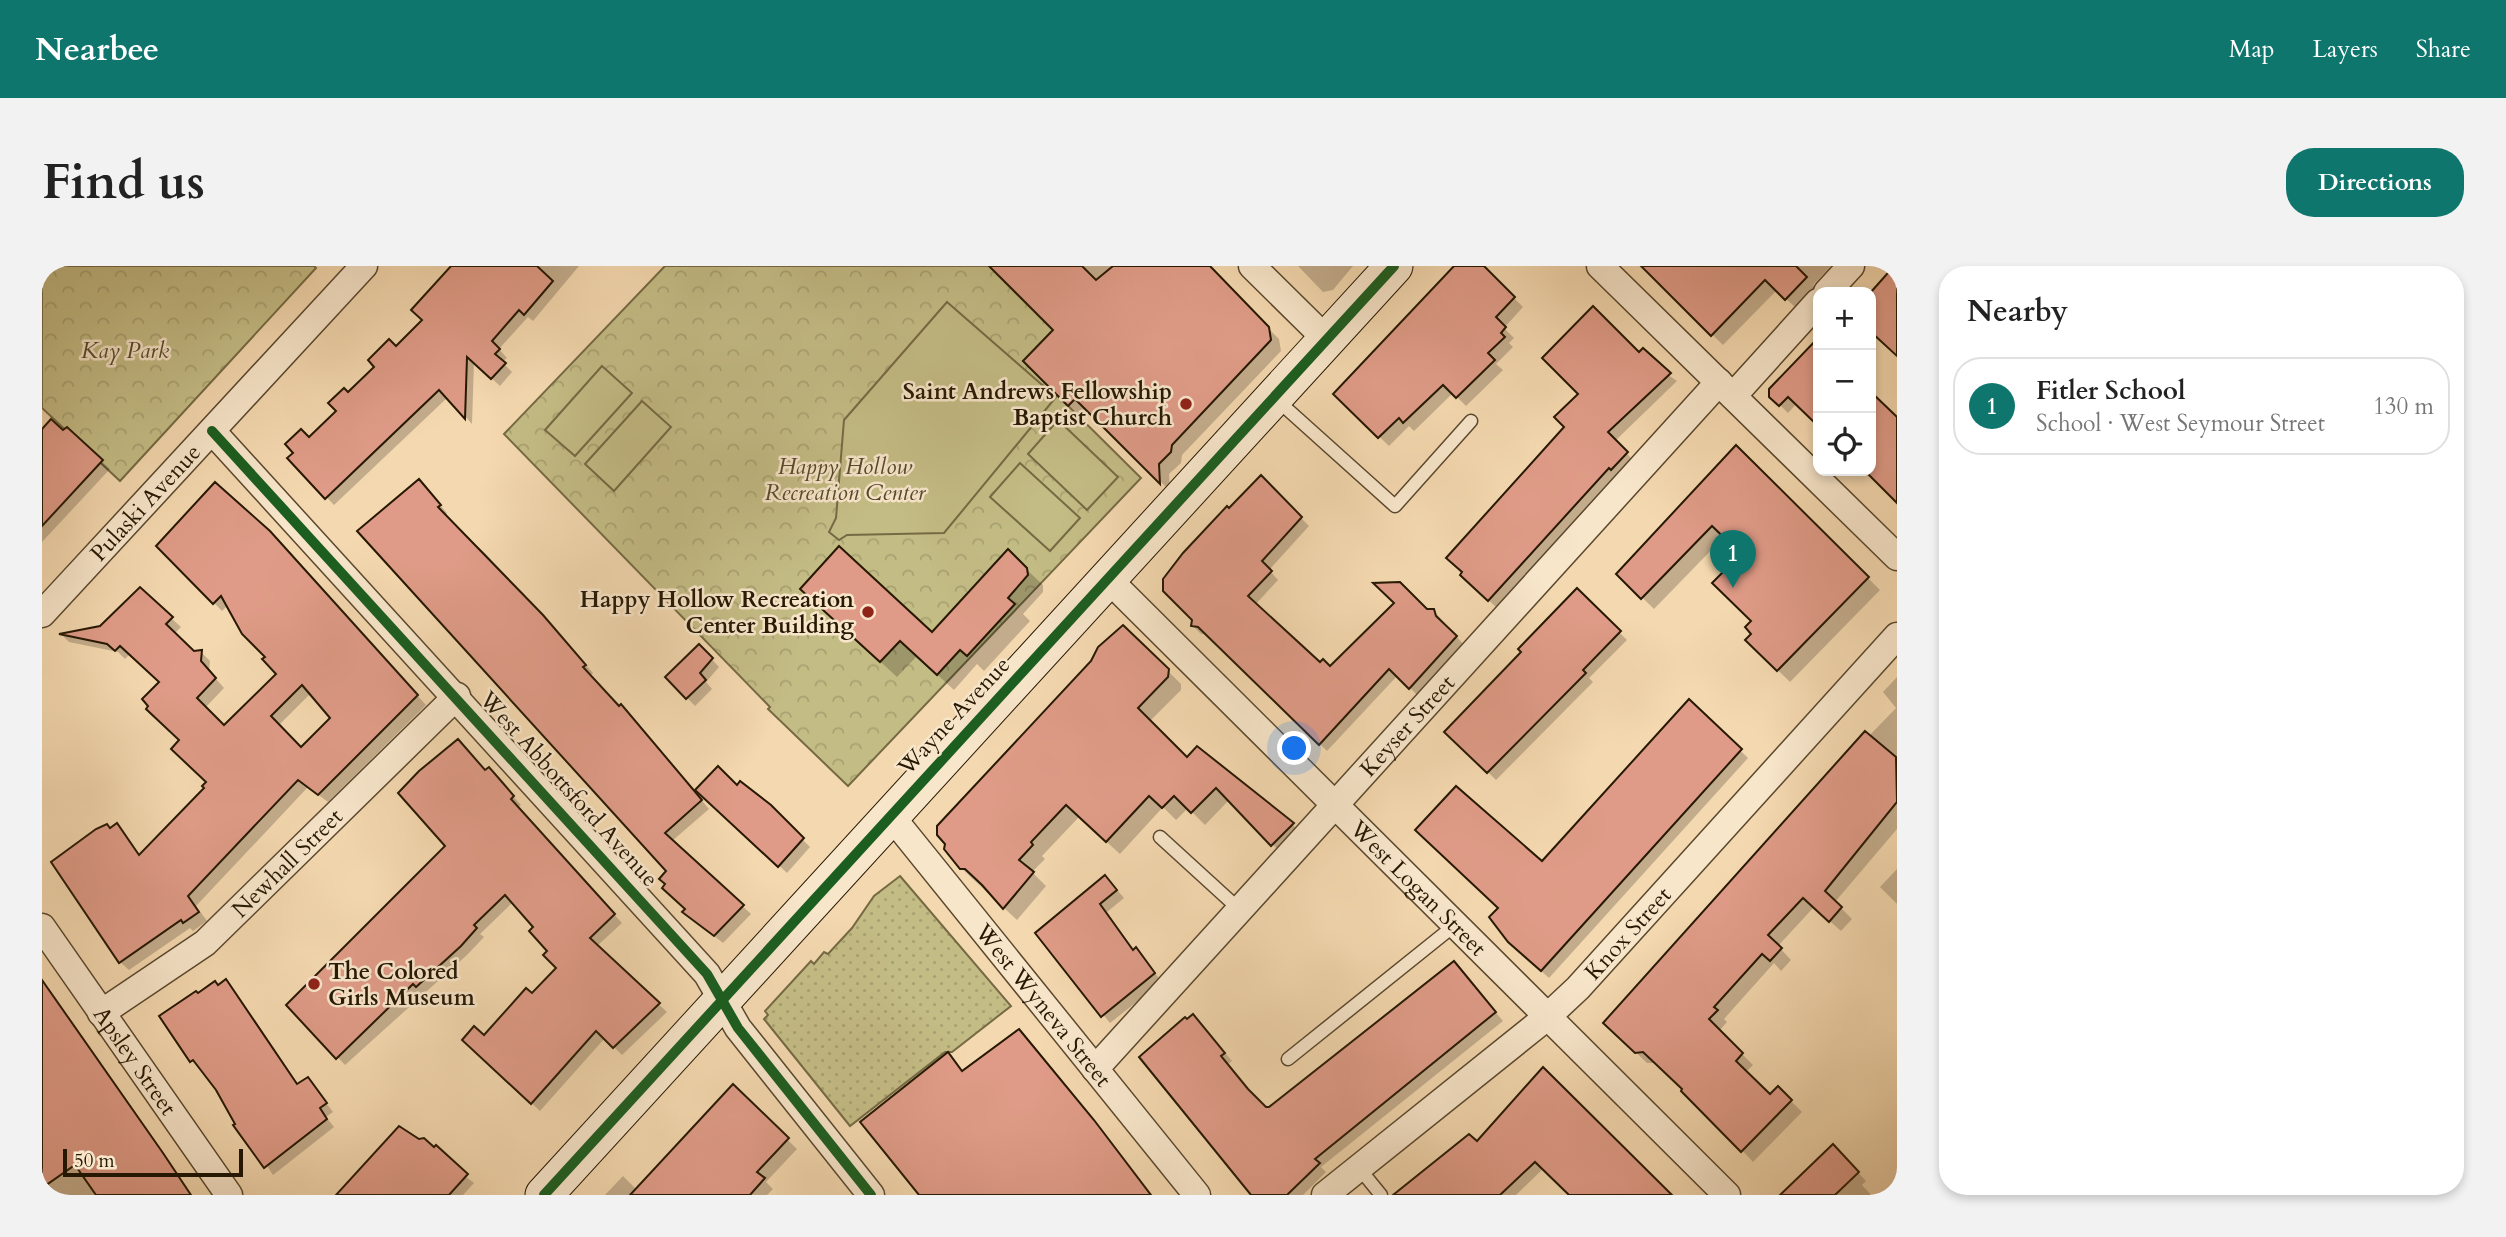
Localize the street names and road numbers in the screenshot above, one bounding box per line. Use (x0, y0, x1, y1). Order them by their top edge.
street label: Pulaski Avenue (83, 437, 207, 568)
street label: Wayne Avenue (890, 650, 1017, 783)
street label: Keyser Street (1353, 668, 1461, 783)
street label: West Abbottsford Avenue (472, 684, 665, 894)
street label: Newhall Street (224, 801, 349, 924)
street label: West Logan Street (1343, 812, 1494, 963)
street label: Knox Street (1577, 880, 1678, 986)
street label: West Wyneva Street (968, 916, 1119, 1093)
street label: Apsley Street (86, 1000, 184, 1121)

